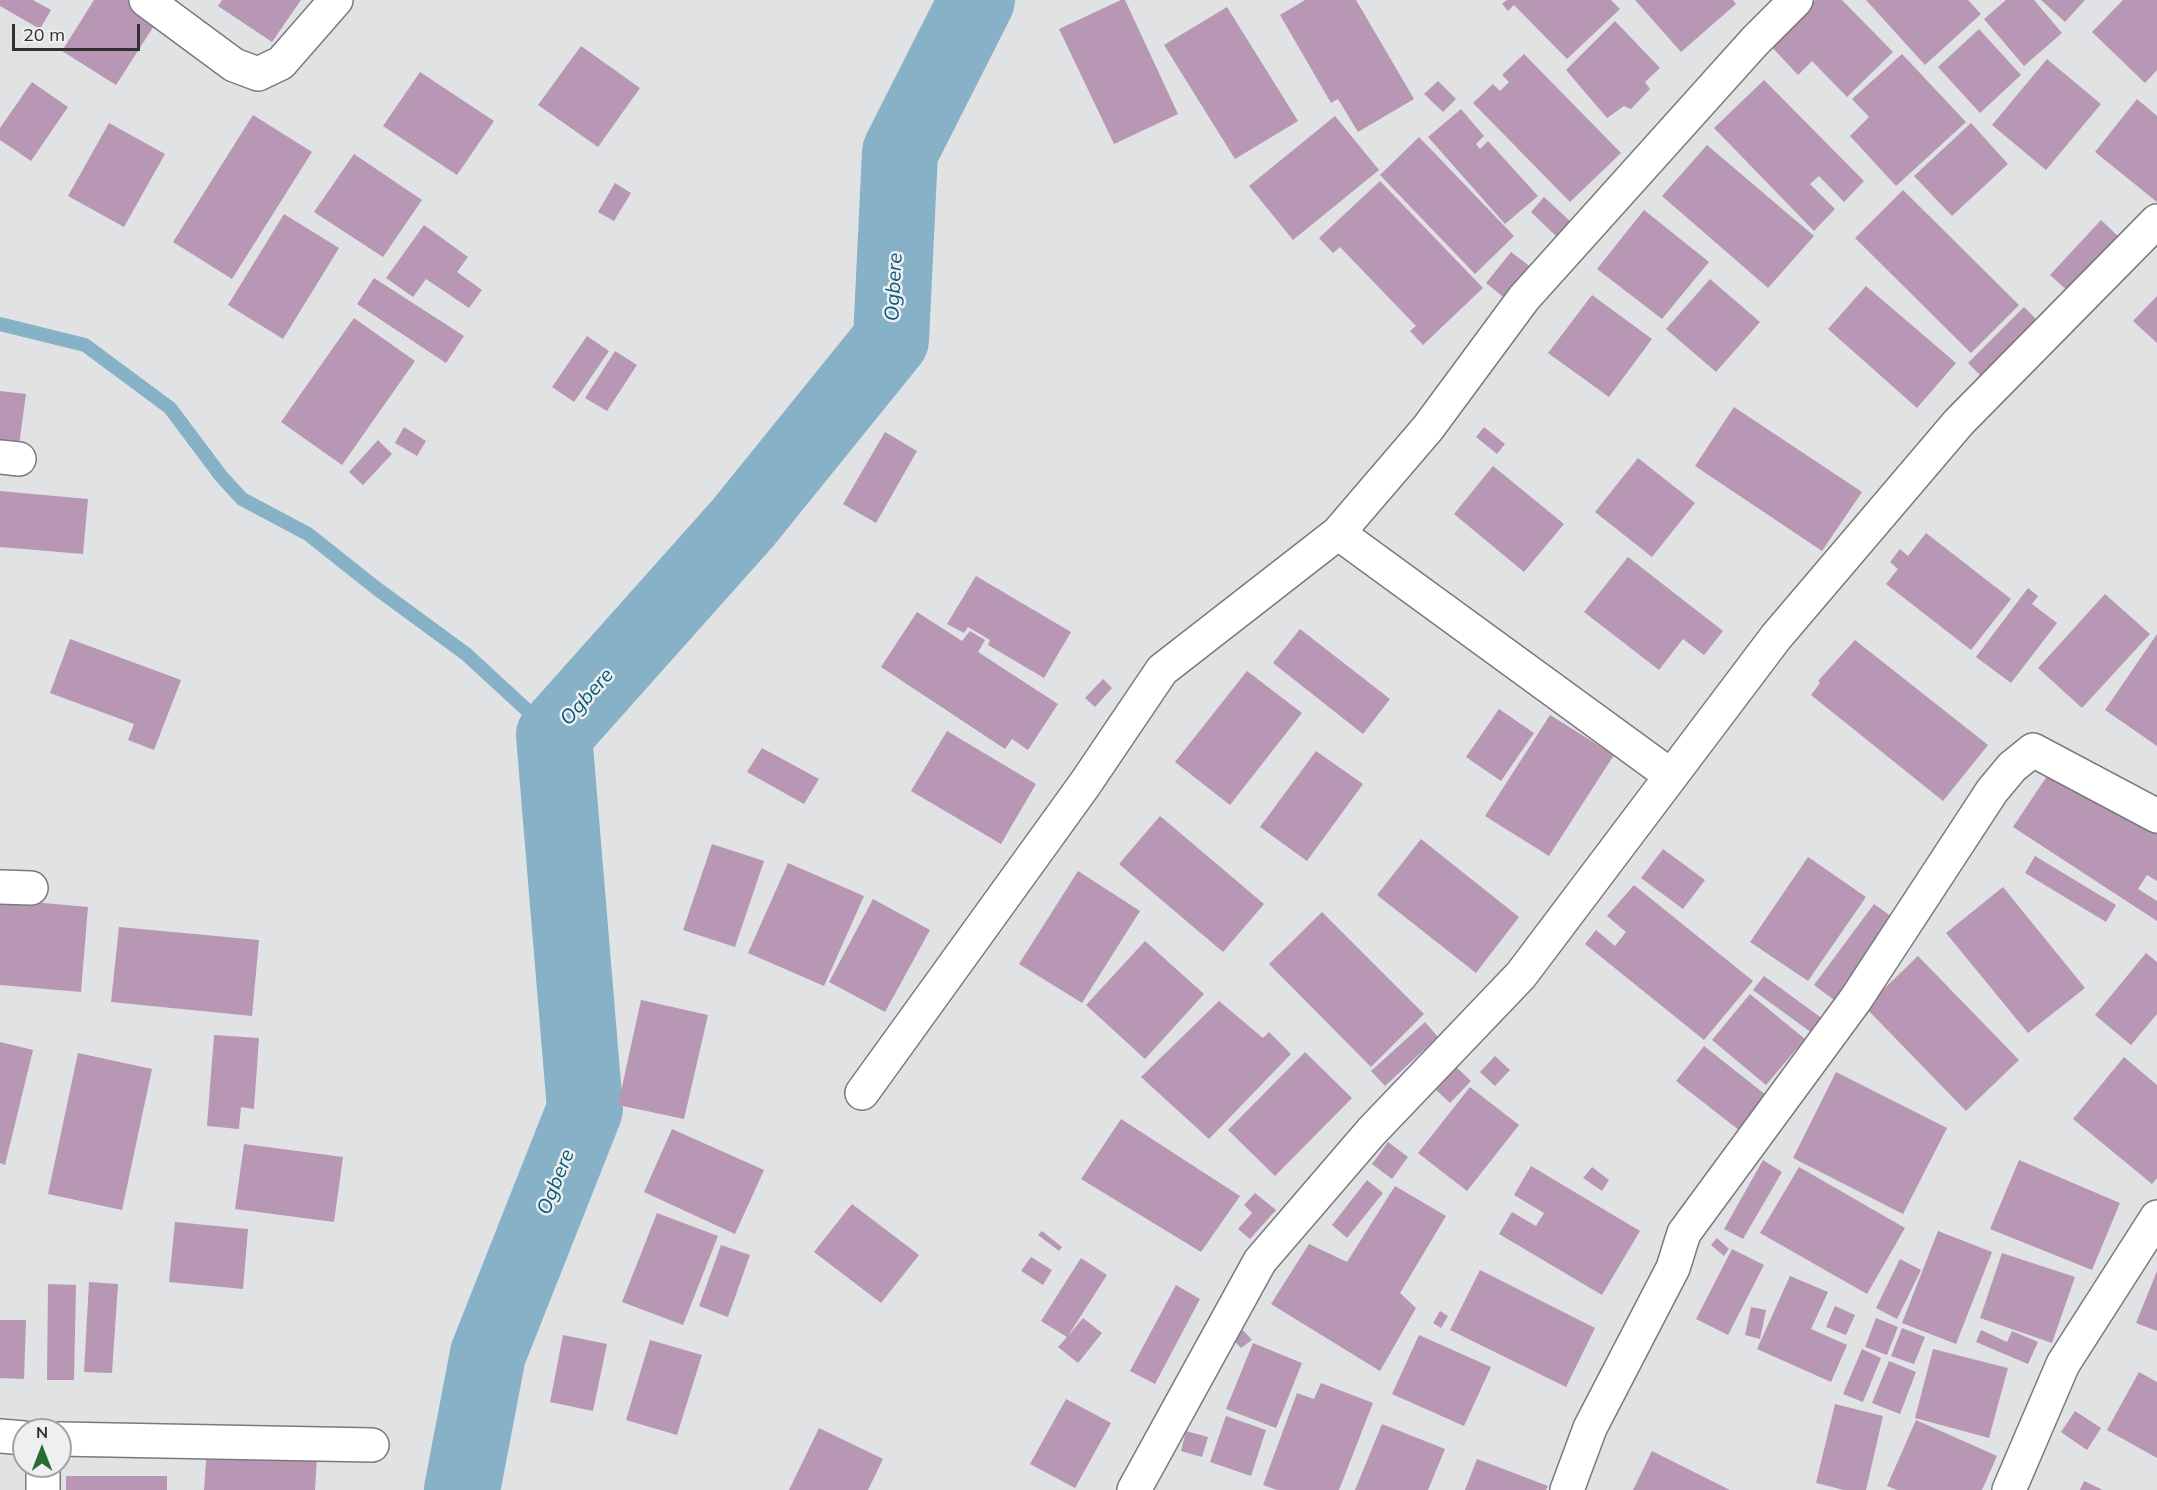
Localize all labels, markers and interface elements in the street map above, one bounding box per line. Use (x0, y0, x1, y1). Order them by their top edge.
scale bar (15, 12, 142, 50)
text: 20 m (23, 23, 65, 46)
water label: Ogbere (880, 252, 908, 322)
water label: Ogbere (555, 664, 619, 730)
water label: Ogbere (532, 1146, 580, 1218)
north arrow (12, 1418, 72, 1478)
text: N (36, 1422, 48, 1442)

